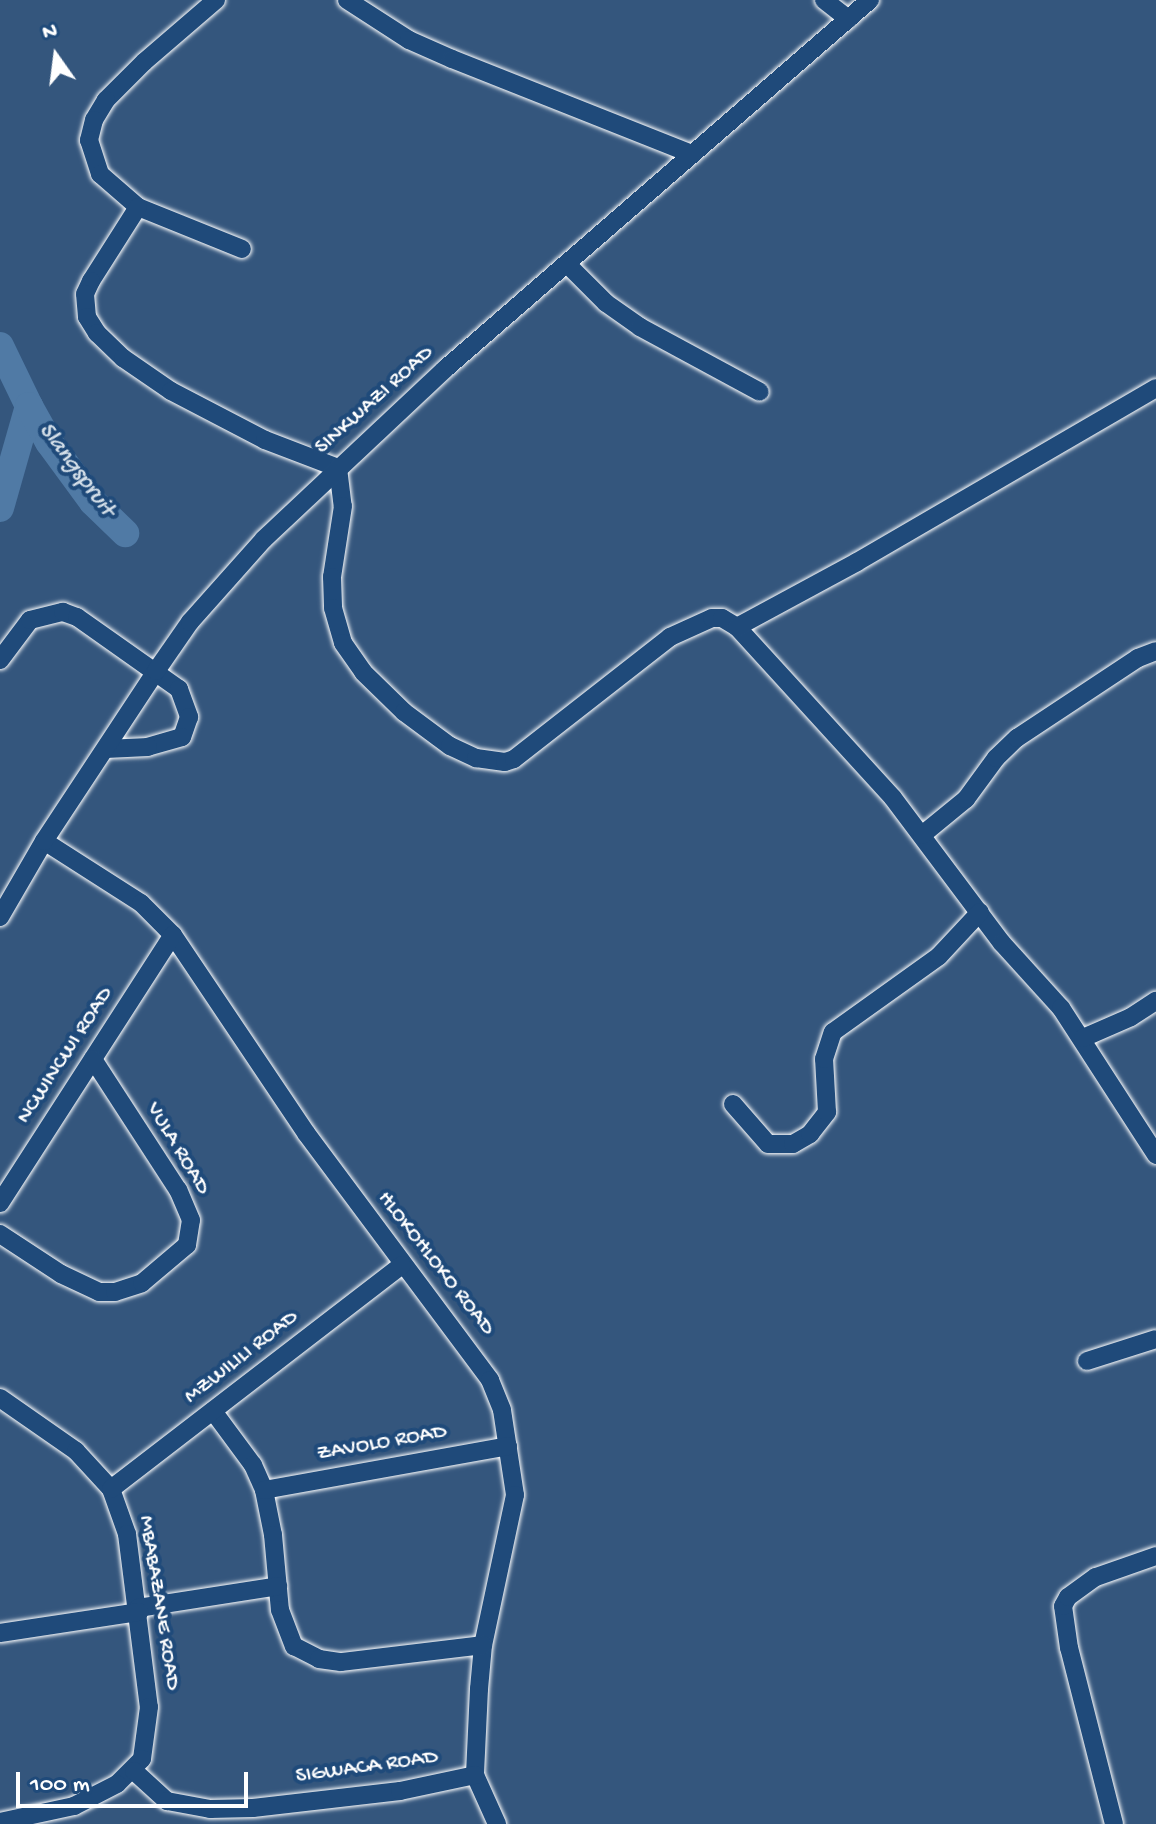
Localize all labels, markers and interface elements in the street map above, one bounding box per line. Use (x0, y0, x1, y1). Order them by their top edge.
north arrow (16, 16, 96, 96)
text: N (40, 18, 60, 47)
street label: SINKWAZI ROAD (310, 341, 440, 461)
water label: Slangspruit (31, 417, 121, 523)
street label: NCWINCWI ROAD (12, 983, 120, 1129)
street label: VULA ROAD (139, 1098, 215, 1200)
street label: HLOKOHLOKO ROAD (370, 1187, 500, 1341)
street label: MZWILILI ROAD (180, 1305, 304, 1411)
street label: ZAVOLO ROAD (315, 1420, 449, 1468)
street label: MBABAZANE ROAD (131, 1514, 185, 1692)
street label: SIGWACA ROAD (294, 1745, 440, 1791)
scale bar (20, 1756, 252, 1806)
text: 100 m (30, 1771, 90, 1800)

